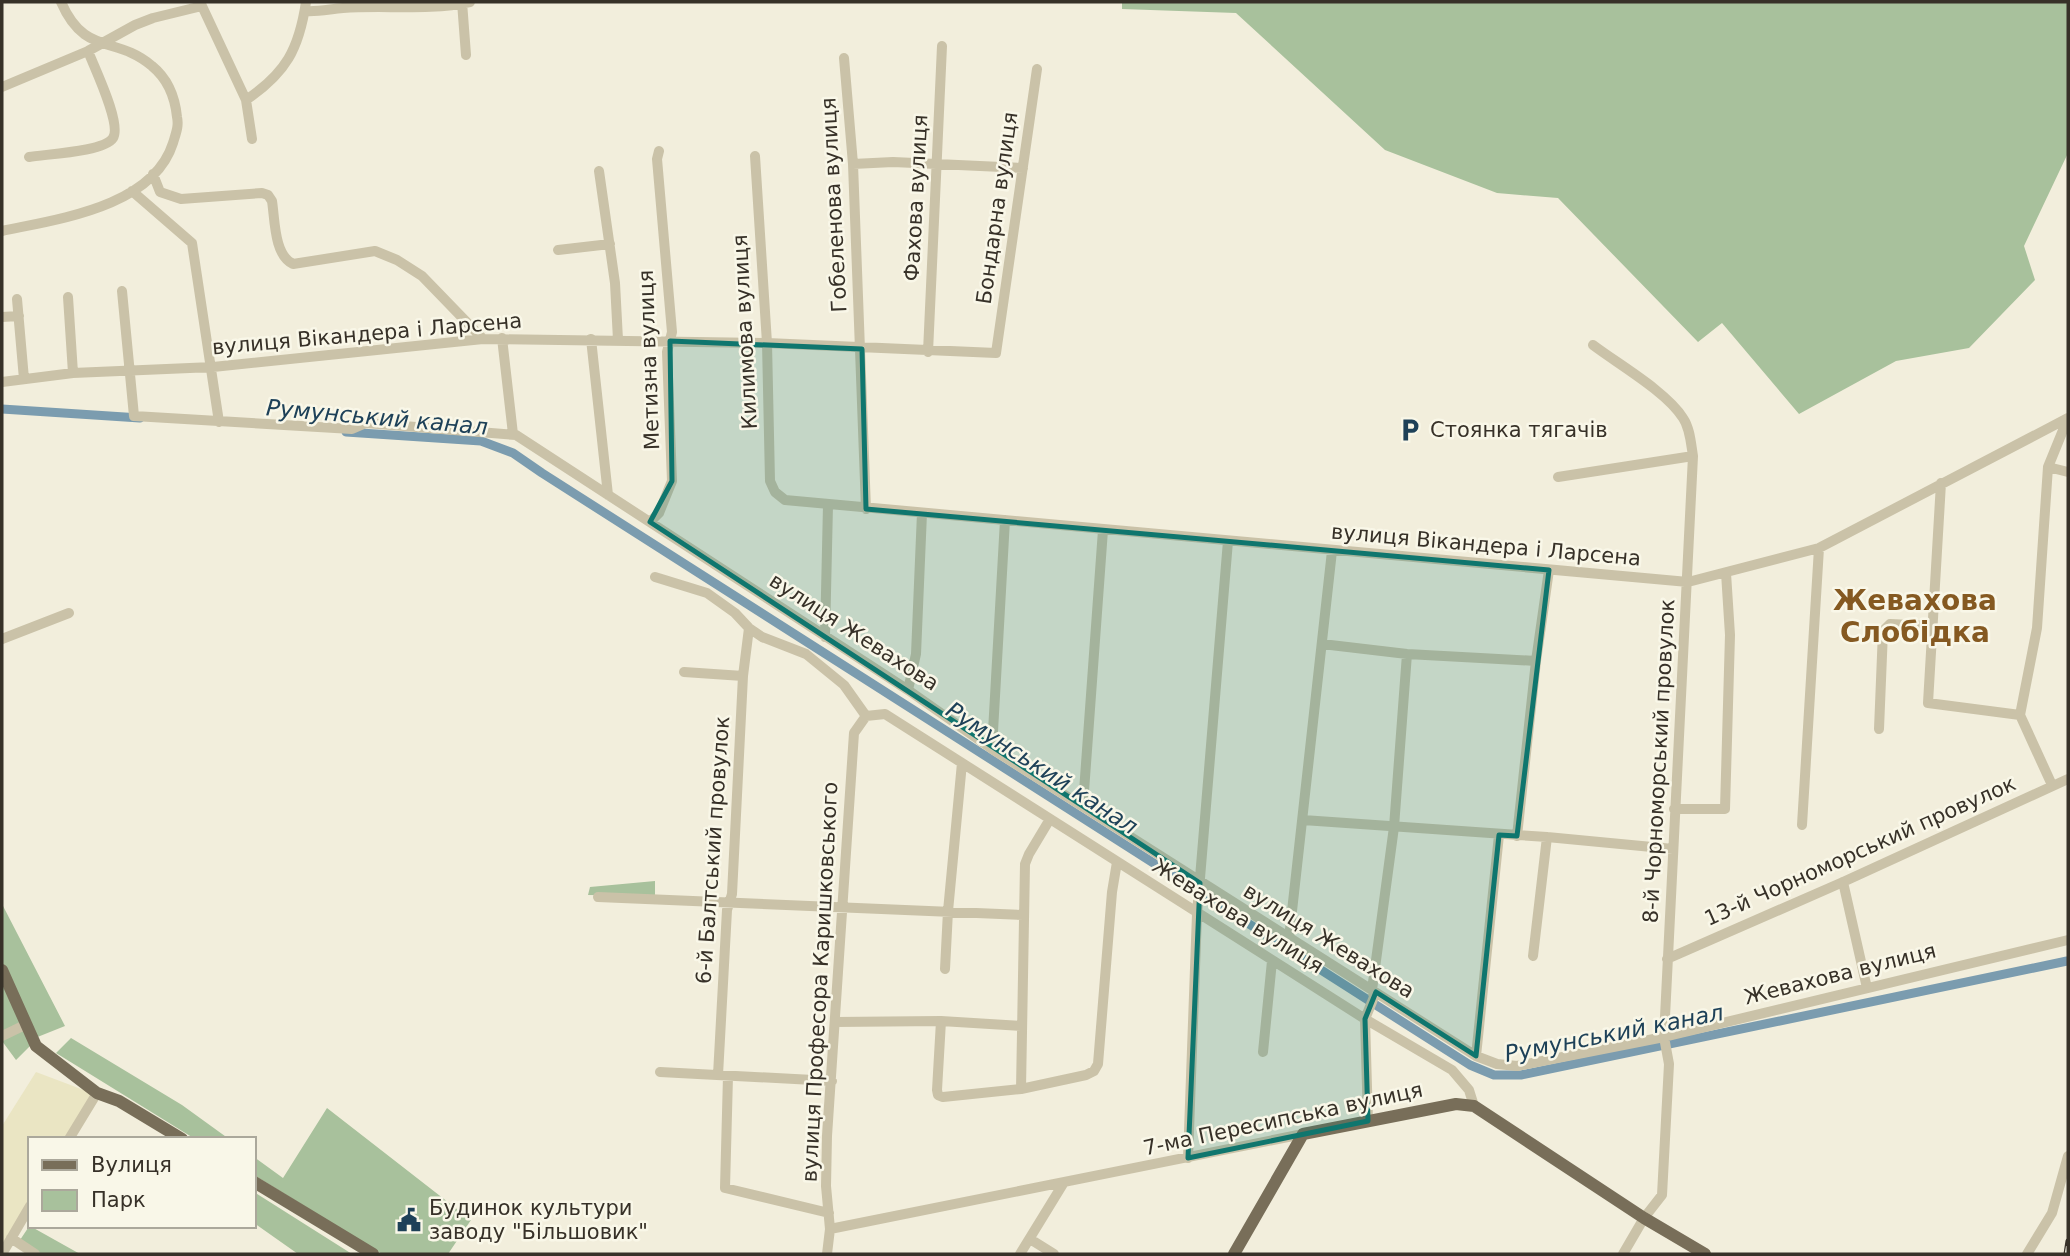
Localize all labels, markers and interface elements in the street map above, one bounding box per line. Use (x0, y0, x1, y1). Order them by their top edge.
street label: Гобеленова вулиця (816, 97, 852, 313)
street label: Бондарна вулиця (972, 110, 1022, 306)
street label: Фахова вулиця (900, 114, 932, 282)
street label: Килимова вулиця (728, 234, 762, 430)
street label: Метизна вулиця (634, 270, 664, 450)
street label: вулиця Вікандера і Ларсена (211, 308, 523, 360)
water label: Румунський канал (265, 394, 489, 440)
parking icon: Стоянка тягачів (1396, 416, 1424, 444)
place label: Стоянка тягачів (1430, 418, 1608, 442)
street label: вулиця Вікандера і Ларсена (1330, 519, 1642, 571)
street label: вулиця Жевахова (765, 568, 943, 696)
district label: Жевахова Слобідка (1833, 584, 1997, 649)
street label: 8-й Чорноморський провулок (1639, 598, 1679, 924)
water label: Румунський канал (942, 696, 1143, 840)
street label: 6-й Балтський провулок (692, 715, 734, 985)
street label: 13-й Чорноморський провулок (1701, 771, 2019, 931)
street label: вулиця Професора Каришковського (798, 781, 842, 1183)
street label: Жевахова вулиця (1148, 854, 1328, 978)
street label: вулиця Жевахова (1239, 879, 1419, 1003)
street label: Жевахова вулиця (1742, 939, 1938, 1009)
water label: Румунський канал (1502, 999, 1726, 1067)
street label: 7-ма Пересипська вулиця (1141, 1078, 1425, 1160)
legend (28, 1137, 256, 1228)
text: Вулиця (91, 1153, 172, 1177)
text: Парк (91, 1188, 146, 1212)
place label: Будинок культури заводу "Більшовик" (429, 1196, 648, 1244)
public building icon: Будинок культури заводу "Більшовик" (395, 1206, 423, 1234)

